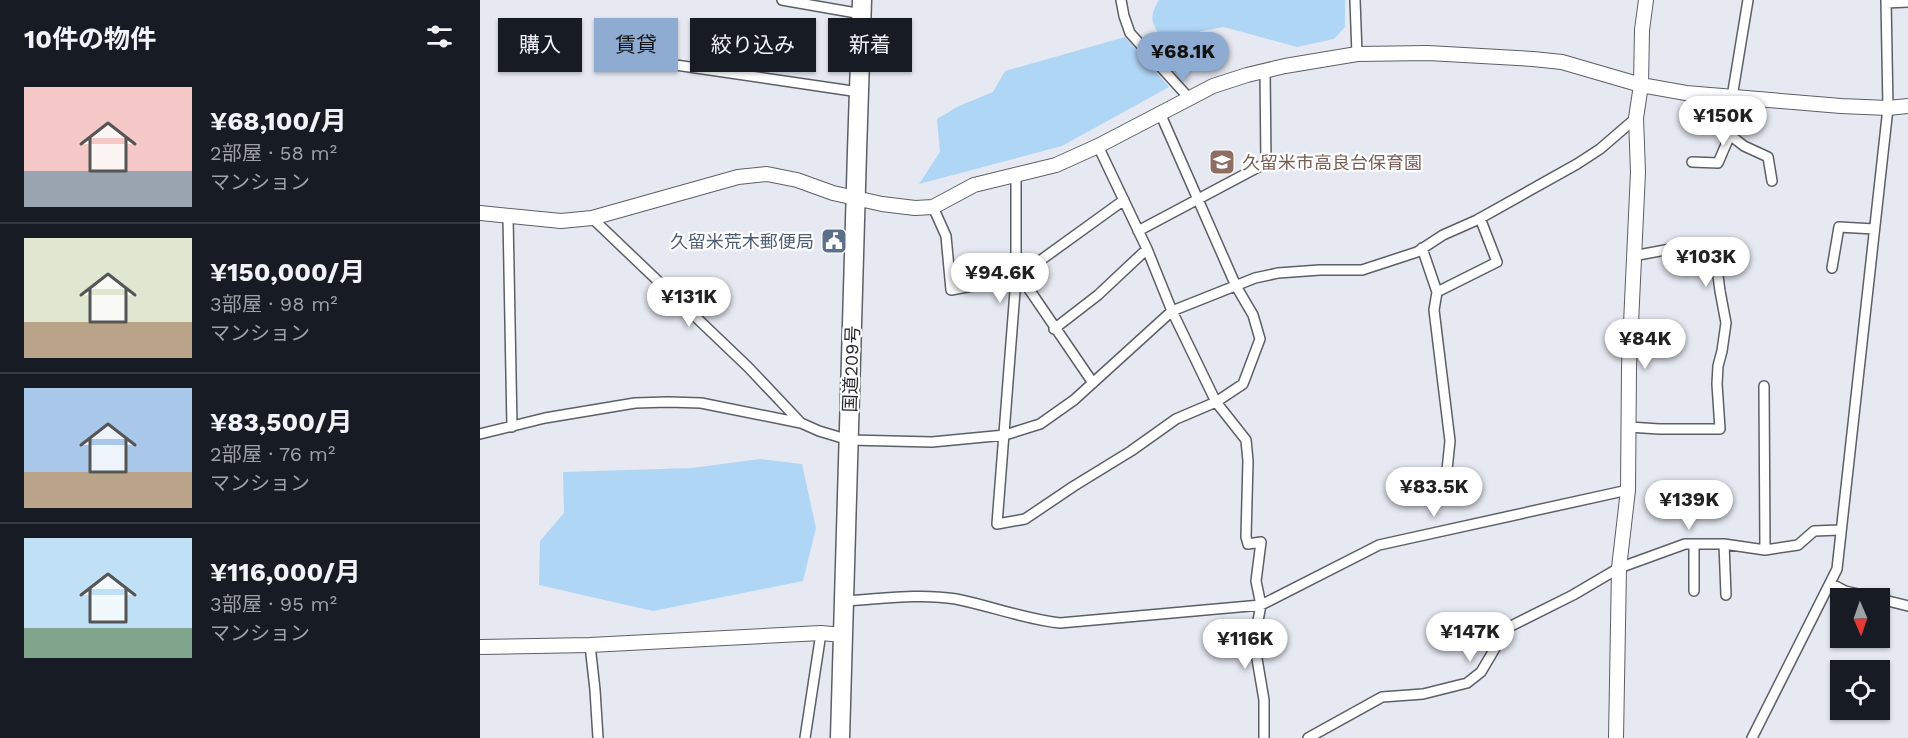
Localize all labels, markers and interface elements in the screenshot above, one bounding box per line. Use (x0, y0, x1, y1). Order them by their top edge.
chip: 購入 (498, 18, 582, 72)
chip: 賃貸 (594, 18, 678, 72)
chip: 絞り込み (690, 18, 816, 72)
chip: 新着 (828, 18, 912, 72)
icon: filters (423, 20, 456, 53)
text: 10件の物件 (24, 24, 156, 54)
pin: ¥68.1K (1134, 32, 1232, 83)
text: ¥68.1K (1151, 39, 1215, 63)
pin: ¥150K (1681, 96, 1765, 147)
text: ¥150K (1693, 103, 1753, 127)
text: ¥68,100/月 (210, 106, 347, 136)
icon: home (72, 111, 144, 183)
text: 2部屋 · 58 m² (210, 141, 337, 165)
school or university icon: 久留米市高良台保育園 (1207, 147, 1237, 177)
place label: 久留米市高良台保育園 (1242, 152, 1422, 173)
text: マンション (210, 170, 310, 194)
public building icon: 久留米荒木郵便局 (819, 226, 849, 256)
place label: 久留米荒木郵便局 (670, 231, 814, 252)
pin: ¥103K (1664, 237, 1748, 288)
text: ¥103K (1676, 244, 1736, 268)
pin: ¥94.6K (951, 253, 1049, 304)
text: ¥150,000/月 (210, 257, 365, 287)
text: ¥94.6K (965, 260, 1035, 284)
icon: home (72, 262, 144, 334)
pin: ¥131K (647, 277, 731, 328)
text: ¥131K (661, 284, 717, 308)
text: 3部屋 · 98 m² (210, 292, 338, 316)
pin: ¥84K (1609, 319, 1681, 370)
text: マンション (210, 321, 310, 345)
street label: 国道209号 (839, 325, 863, 413)
text: ¥84K (1619, 326, 1671, 350)
text: ¥83,500/月 (210, 407, 353, 437)
icon: home (72, 412, 144, 484)
text: 2部屋 · 76 m² (210, 442, 335, 466)
pin: ¥83.5K (1385, 467, 1483, 518)
text: マンション (210, 471, 310, 495)
text: ¥83.5K (1400, 474, 1468, 498)
pin: ¥139K (1647, 480, 1731, 531)
text: ¥139K (1659, 487, 1719, 511)
text: ¥116,000/月 (210, 557, 361, 587)
icon: home (72, 562, 144, 634)
north arrow (1830, 588, 1890, 648)
map controls (1830, 588, 1890, 720)
text: 3部屋 · 95 m² (210, 592, 337, 616)
pin: ¥147K (1428, 612, 1512, 663)
pin: ¥116K (1203, 619, 1287, 670)
text: ¥147K (1440, 619, 1500, 643)
text: マンション (210, 621, 310, 645)
text: ¥116K (1217, 626, 1273, 650)
button: locate (1830, 660, 1890, 720)

